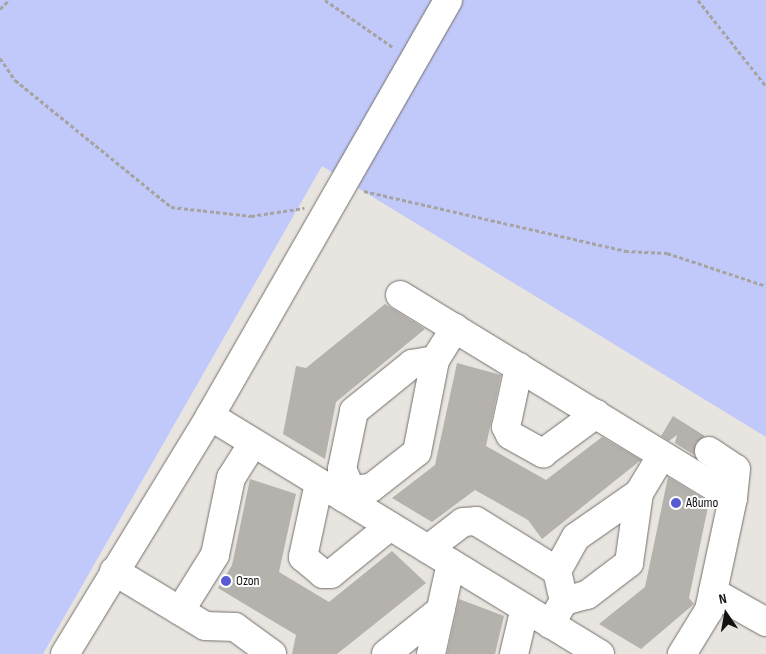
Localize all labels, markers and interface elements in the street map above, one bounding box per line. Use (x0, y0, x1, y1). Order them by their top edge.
place label: Авито (686, 495, 718, 511)
marker: Авито (670, 497, 682, 509)
place label: Ozon (236, 573, 260, 589)
marker: Ozon (220, 575, 232, 587)
north arrow (701, 589, 751, 639)
text: N (717, 590, 728, 608)

